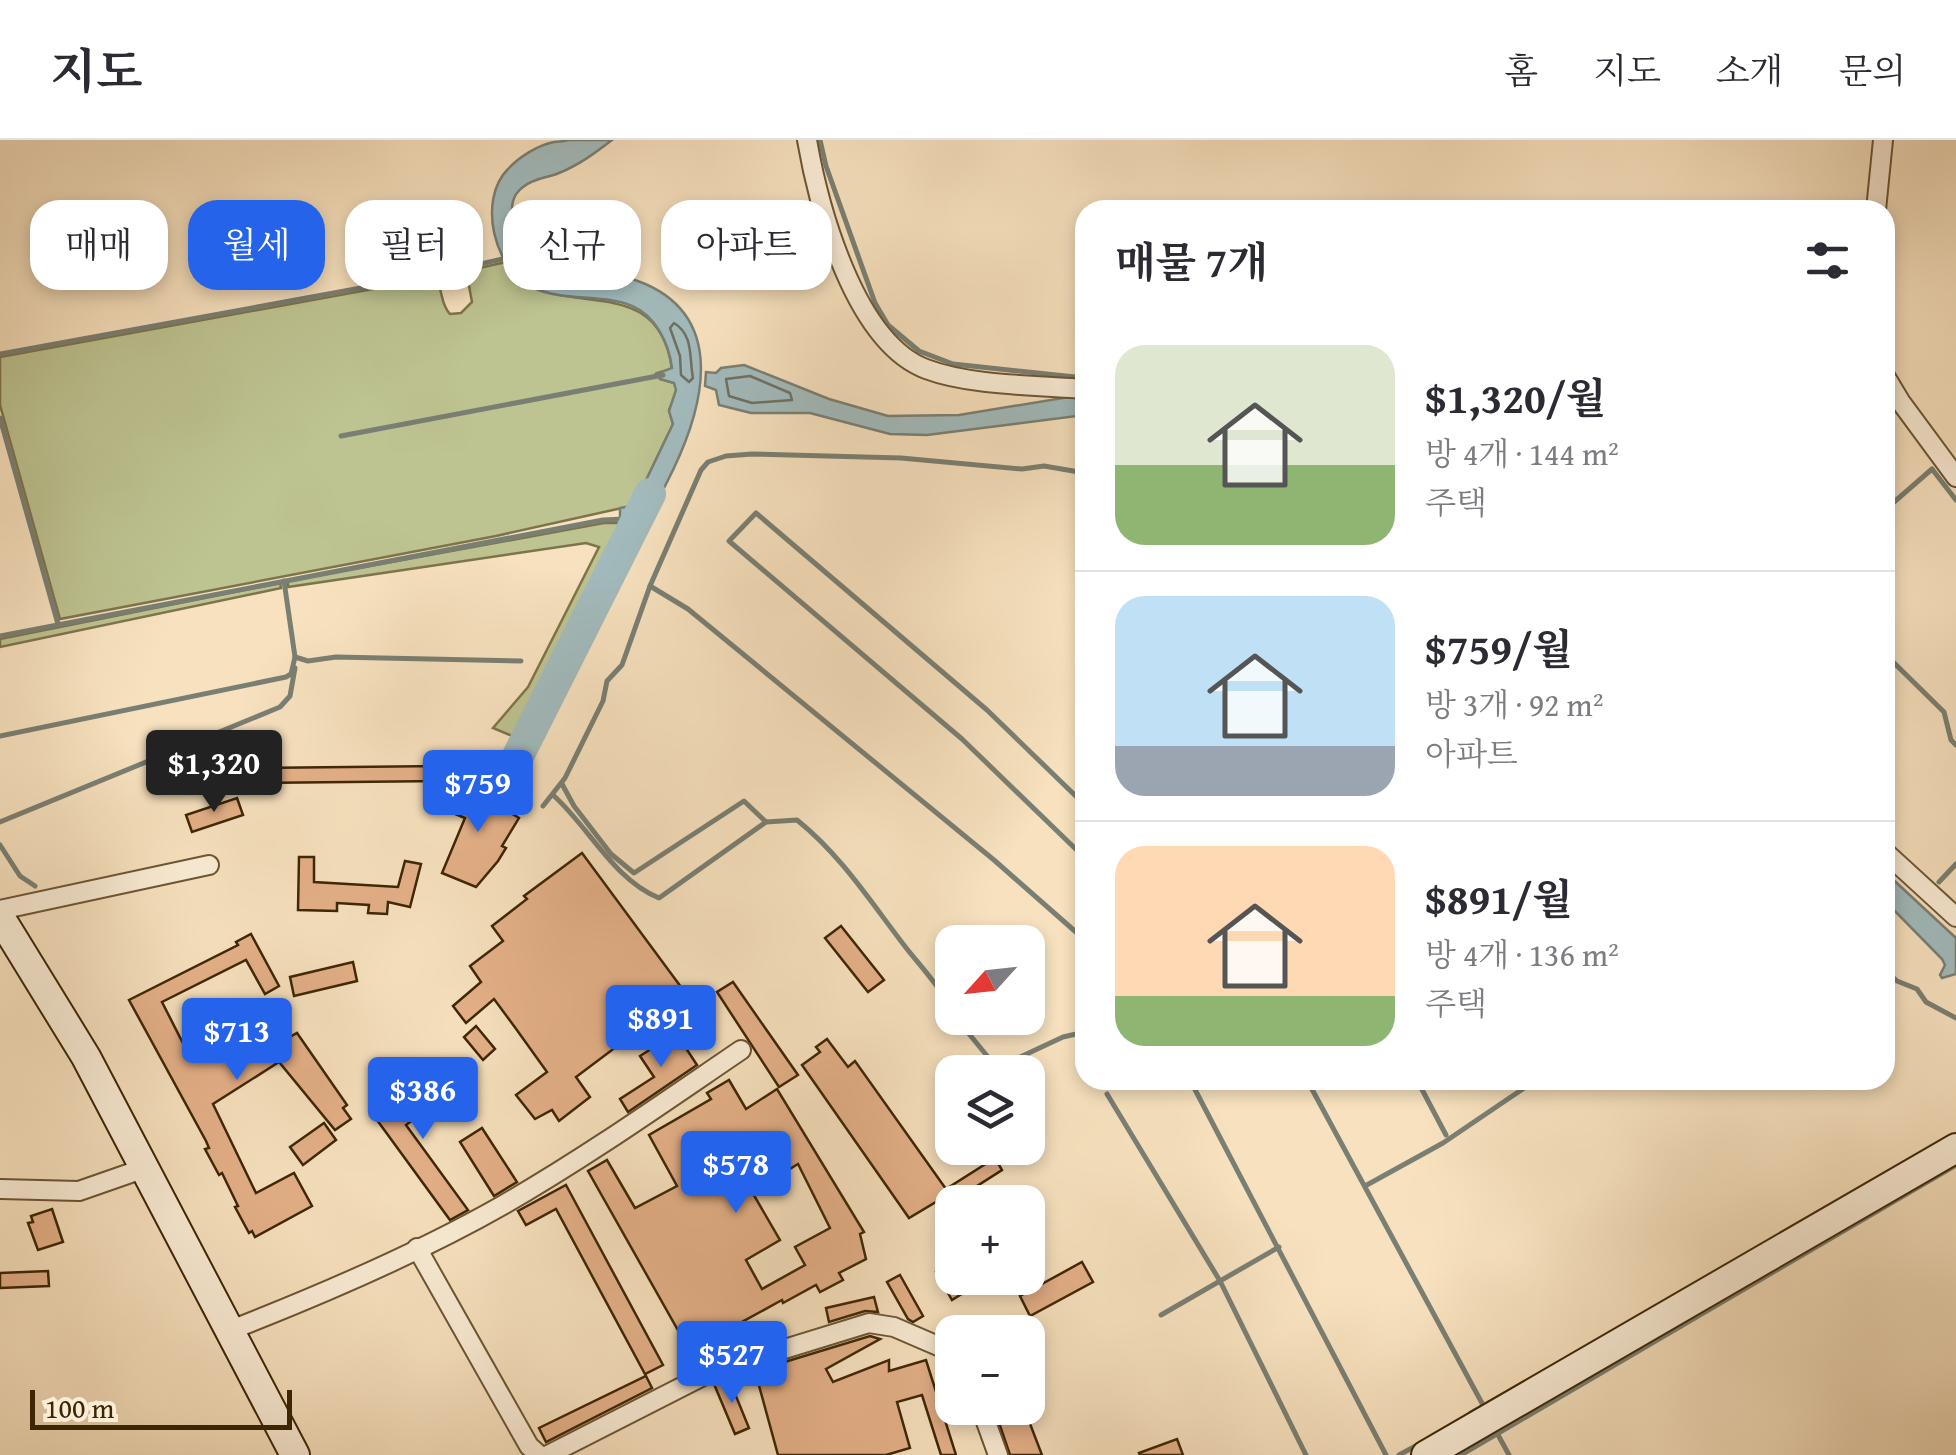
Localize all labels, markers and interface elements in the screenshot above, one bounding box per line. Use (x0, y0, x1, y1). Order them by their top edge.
text: 지도 (50, 35, 143, 106)
text: 홈 (1504, 45, 1538, 96)
text: 지도 (1593, 45, 1661, 96)
text: 소개 (1716, 45, 1783, 96)
text: 문의 (1838, 45, 1906, 96)
chip: 매매 (30, 200, 168, 290)
chip: 월세 (188, 200, 325, 290)
chip: 필터 (345, 200, 483, 290)
chip: 신규 (503, 200, 641, 290)
chip: 아파트 (661, 200, 832, 290)
text: 매물 7개 (1115, 231, 1268, 292)
icon: filters (1800, 233, 1855, 288)
text: $1,320/월 (1425, 367, 1606, 428)
icon: home (1195, 385, 1315, 505)
text: 방 4개 · 144 m² (1425, 430, 1619, 477)
text: 주택 (1425, 479, 1487, 526)
text: $759/월 (1425, 618, 1573, 679)
icon: home (1195, 636, 1315, 756)
text: 방 3개 · 92 m² (1425, 681, 1603, 728)
pin: $1,320 (133, 730, 295, 815)
text: 아파트 (1425, 730, 1518, 777)
text: $1,320 (168, 739, 260, 786)
pin: $759 (419, 750, 537, 835)
text: $759 (445, 759, 511, 806)
text: $891/월 (1425, 868, 1573, 929)
icon: home (1195, 886, 1315, 1006)
north arrow (935, 925, 1045, 1035)
map controls (935, 925, 1045, 1425)
text: 방 4개 · 136 m² (1425, 931, 1619, 978)
text: 주택 (1425, 980, 1487, 1027)
pin: $891 (602, 985, 720, 1070)
text: $891 (628, 994, 694, 1041)
pin: $713 (178, 998, 296, 1083)
text: $713 (204, 1007, 270, 1054)
button: layers (935, 1055, 1045, 1165)
pin: $386 (364, 1057, 482, 1142)
text: $386 (390, 1066, 456, 1113)
pin: $578 (677, 1131, 795, 1216)
text: $578 (703, 1140, 769, 1187)
button: + (935, 1185, 1045, 1295)
button: − (935, 1315, 1045, 1425)
pin: $527 (673, 1321, 791, 1406)
text: $527 (699, 1330, 765, 1377)
scale bar (30, 1385, 292, 1430)
text: 100 m (45, 1387, 114, 1428)

